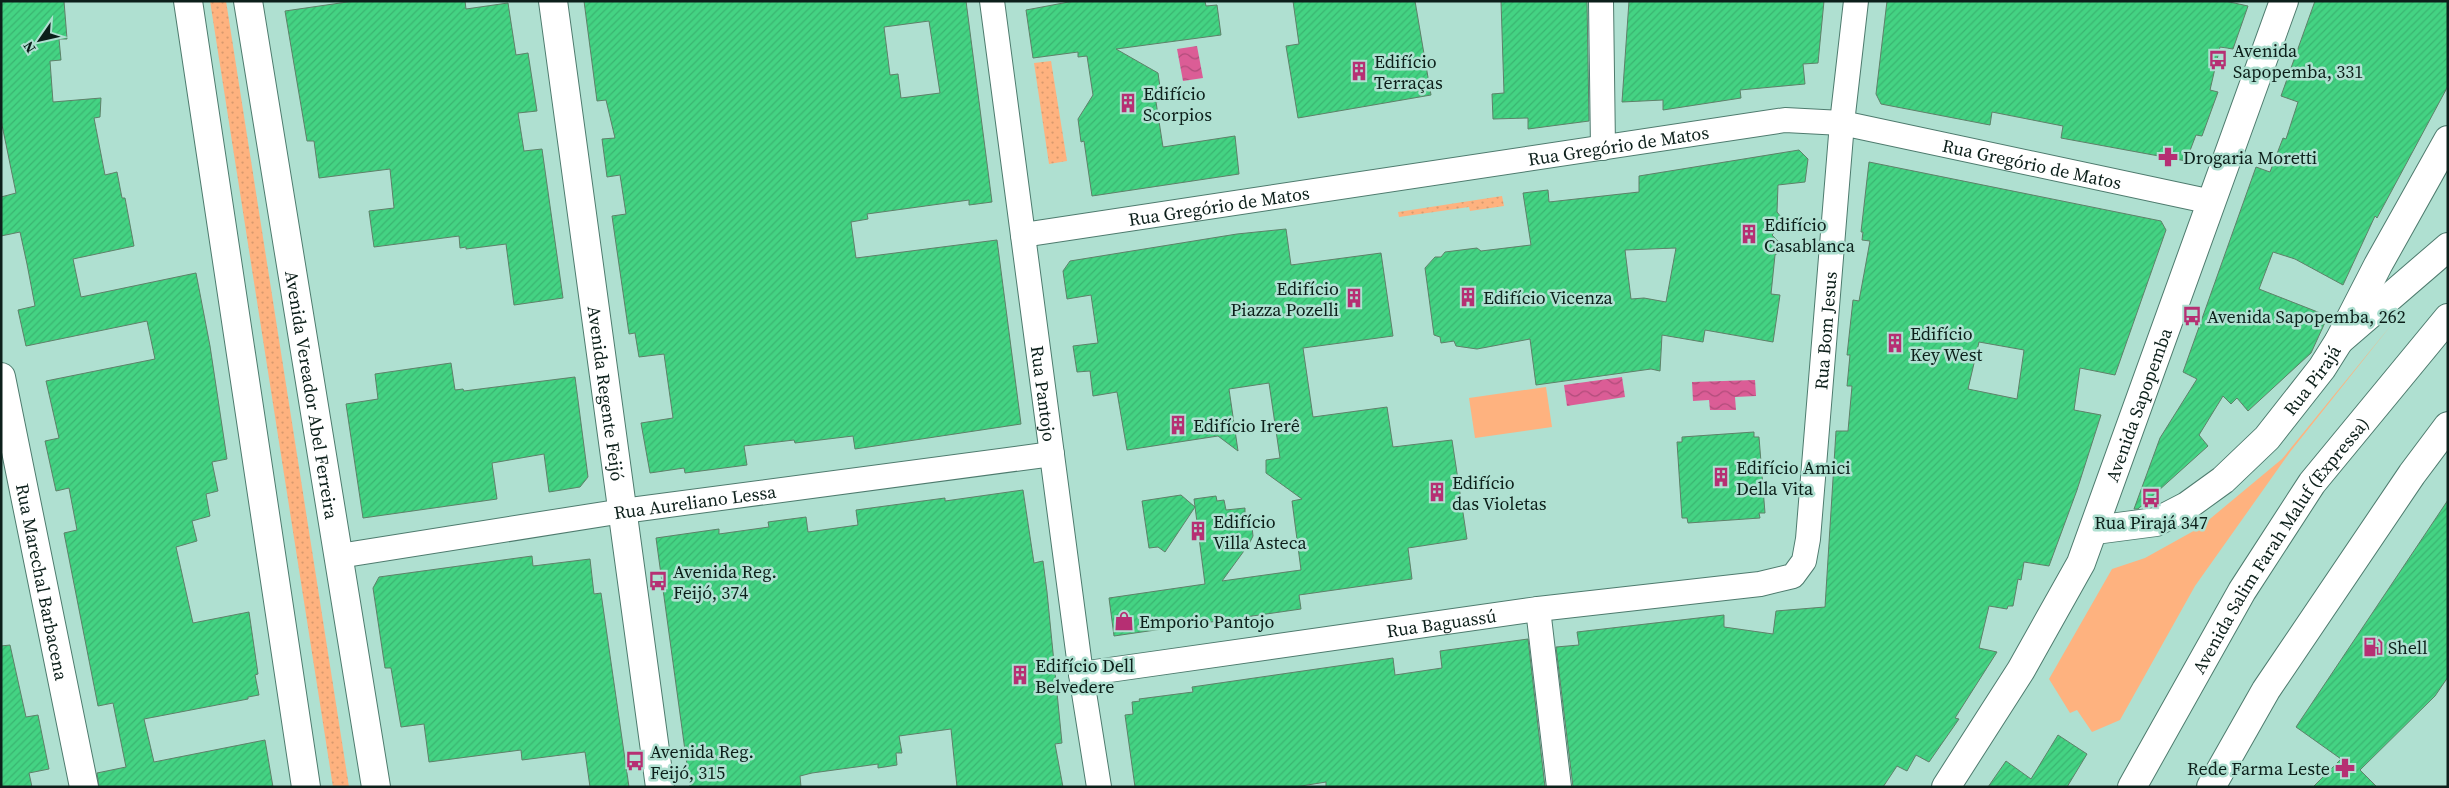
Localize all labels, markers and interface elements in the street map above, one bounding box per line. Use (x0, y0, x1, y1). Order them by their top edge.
north arrow (15, 15, 65, 65)
text: N (18, 37, 40, 57)
place label: Avenida Sapopemba, 331 (2233, 38, 2363, 84)
place label: Edifício Terraças (1374, 49, 1443, 95)
bus stop icon: Avenida Sapopemba, 331 (2207, 49, 2229, 71)
building icon: Edifício Terraças (1348, 60, 1370, 82)
place label: Edifício Scorpios (1143, 81, 1212, 127)
building icon: Edifício Scorpios (1117, 92, 1139, 114)
street label: Rua Gregório de Matos (1526, 119, 1711, 171)
street label: Rua Gregório de Matos (1940, 132, 2124, 195)
place label: Drogaria Moretti (2183, 145, 2317, 170)
pharmacy icon: Drogaria Moretti (2157, 146, 2179, 168)
street label: Rua Gregório de Matos (1127, 179, 1311, 231)
place label: Edifício Casablanca (1764, 212, 1856, 258)
building icon: Edifício Casablanca (1738, 223, 1760, 245)
street label: Avenida Vereador Abel Ferreira (280, 269, 345, 522)
street label: Rua Bom Jesus (1808, 270, 1842, 391)
place label: Edifício Piazza Pozelli (1230, 276, 1339, 322)
place label: Edifício Vicenza (1483, 285, 1613, 310)
building icon: Edifício Vicenza (1457, 286, 1479, 308)
building icon: Edifício Piazza Pozelli (1343, 287, 1365, 309)
street label: Avenida Regente Feijó (582, 304, 631, 483)
place label: Avenida Sapopemba, 262 (2207, 304, 2406, 329)
bus stop icon: Avenida Sapopemba, 262 (2181, 305, 2203, 327)
place label: Edifício Key West (1910, 321, 1983, 367)
street label: Avenida Sapopemba (2099, 323, 2178, 485)
building icon: Edifício Key West (1884, 332, 1906, 354)
street label: Rua Pirajá (2277, 339, 2347, 420)
street label: Rua Pantojo (1025, 344, 1063, 443)
street label: Avenida Salim Farah Maluf (Expressa) (2186, 411, 2374, 678)
place label: Edifício Irerê (1193, 413, 1300, 438)
building icon: Edifício Irerê (1167, 414, 1189, 436)
place label: Edifício Amici Della Vita (1736, 455, 1851, 501)
building icon: Edifício Amici Della Vita (1710, 466, 1732, 488)
place label: Edifício das Violetas (1452, 470, 1547, 516)
street label: Rua Aureliano Lessa (612, 478, 778, 525)
street label: Rua Marechal Barbacena (10, 481, 75, 683)
building icon: Edifício das Violetas (1426, 481, 1448, 503)
bus stop icon: Rua Pirajá 347 (2140, 487, 2162, 509)
place label: Edifício Villa Asteca (1213, 509, 1307, 555)
place label: Rua Pirajá 347 (2094, 510, 2208, 535)
building icon: Edifício Villa Asteca (1187, 520, 1209, 542)
place label: Avenida Reg. Feijó, 374 (673, 559, 777, 605)
bus stop icon: Avenida Reg. Feijó, 374 (647, 570, 669, 592)
street label: Rua Baguassú (1385, 603, 1498, 643)
place label: Emporio Pantojo (1139, 609, 1274, 634)
shop icon: Emporio Pantojo (1113, 610, 1135, 632)
place label: Shell (2388, 635, 2428, 660)
fuel station icon: Shell (2362, 636, 2384, 658)
place label: Edifício Dell Belvedere (1035, 653, 1134, 699)
building icon: Edifício Dell Belvedere (1009, 664, 1031, 686)
place label: Avenida Reg. Feijó, 315 (650, 739, 754, 785)
bus stop icon: Avenida Reg. Feijó, 315 (624, 750, 646, 772)
place label: Rede Farma Leste (2187, 756, 2330, 781)
pharmacy icon: Rede Farma Leste (2334, 757, 2356, 779)

